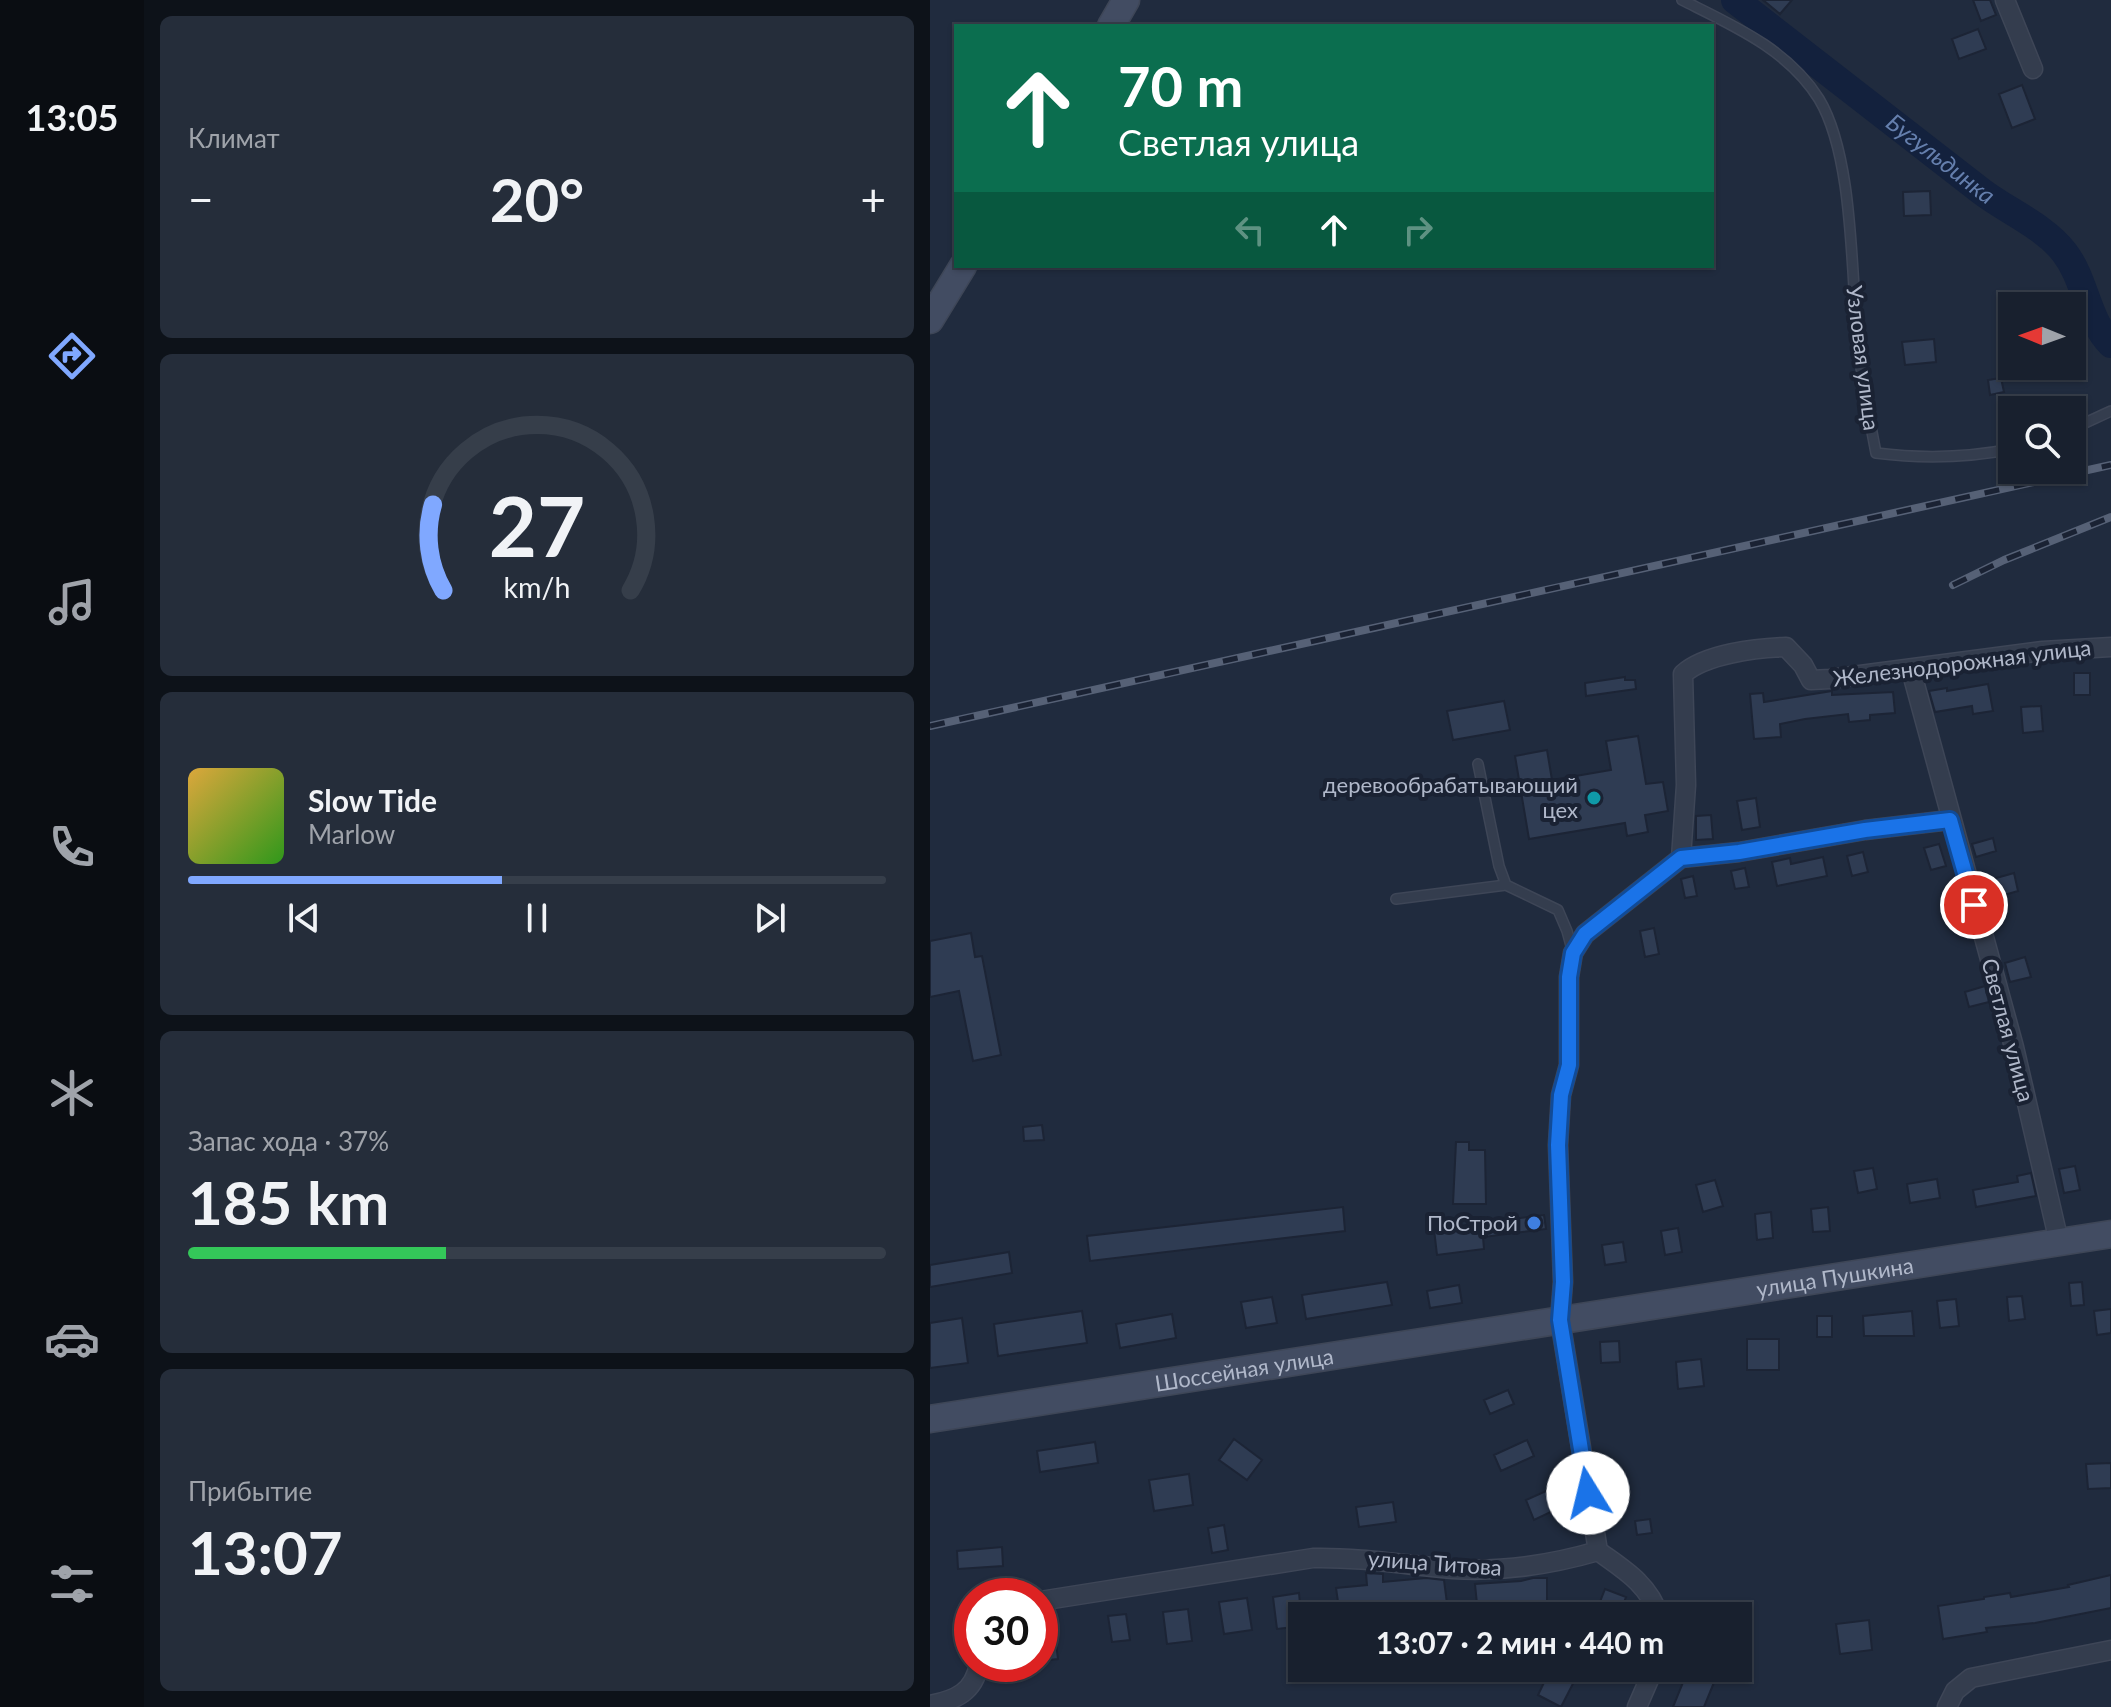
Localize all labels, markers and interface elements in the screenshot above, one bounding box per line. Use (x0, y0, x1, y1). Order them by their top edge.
text: 70 m (1118, 52, 1243, 119)
icon: ahead (986, 56, 1090, 160)
text: 13:05 (26, 95, 118, 139)
water label: Бугульдинка (1881, 107, 2001, 209)
text: Светлая улица (1118, 120, 1359, 164)
text: Климат (188, 122, 280, 154)
text: 20° (490, 163, 584, 235)
text: − (188, 173, 214, 225)
text: + (860, 173, 886, 225)
icon: left (1228, 208, 1272, 252)
icon: ahead (1312, 208, 1356, 252)
icon: right (1396, 208, 1440, 252)
street label: Узловая улица (1841, 284, 1886, 432)
north arrow (1998, 292, 2086, 380)
map controls (1998, 292, 2086, 484)
icon: directions (44, 328, 100, 384)
button: search (1998, 396, 2086, 484)
text: 27 (489, 475, 585, 575)
text: km/h (504, 570, 570, 604)
icon: music (44, 574, 100, 630)
street label: Железнодорожная улица (1831, 633, 2093, 692)
place label: деревообрабатывающий цех (1323, 771, 1578, 823)
text: Slow Tide (308, 782, 437, 818)
marker: деревообрабатывающий цех (1585, 789, 1603, 807)
text: Marlow (308, 818, 395, 850)
icon: phone (44, 819, 100, 875)
pin (1940, 871, 2008, 939)
icon: arrive (1952, 883, 1996, 927)
icon: previous (282, 896, 326, 940)
icon: pause (515, 896, 559, 940)
icon: next (748, 896, 792, 940)
street label: Светлая улица (1976, 955, 2041, 1105)
icon: climate (44, 1065, 100, 1121)
text: Запас хода · 37% (188, 1125, 389, 1157)
text: 185 km (188, 1166, 389, 1238)
place label: ПоСтрой (1427, 1209, 1518, 1236)
marker: ПоСтрой (1525, 1214, 1543, 1232)
street label: улица Пушкина (1754, 1251, 1915, 1302)
icon: car (44, 1311, 100, 1367)
street label: Шоссейная улица (1153, 1342, 1335, 1397)
position arrow (1546, 1451, 1630, 1535)
text: Прибытие (188, 1475, 312, 1507)
text: 13:07 (188, 1516, 343, 1588)
street label: улица Титова (1367, 1544, 1503, 1581)
icon: filters (44, 1556, 100, 1612)
speed limit sign: 30 (954, 1578, 1058, 1682)
text: 13:07 · 2 мин · 440 m (1376, 1624, 1664, 1660)

